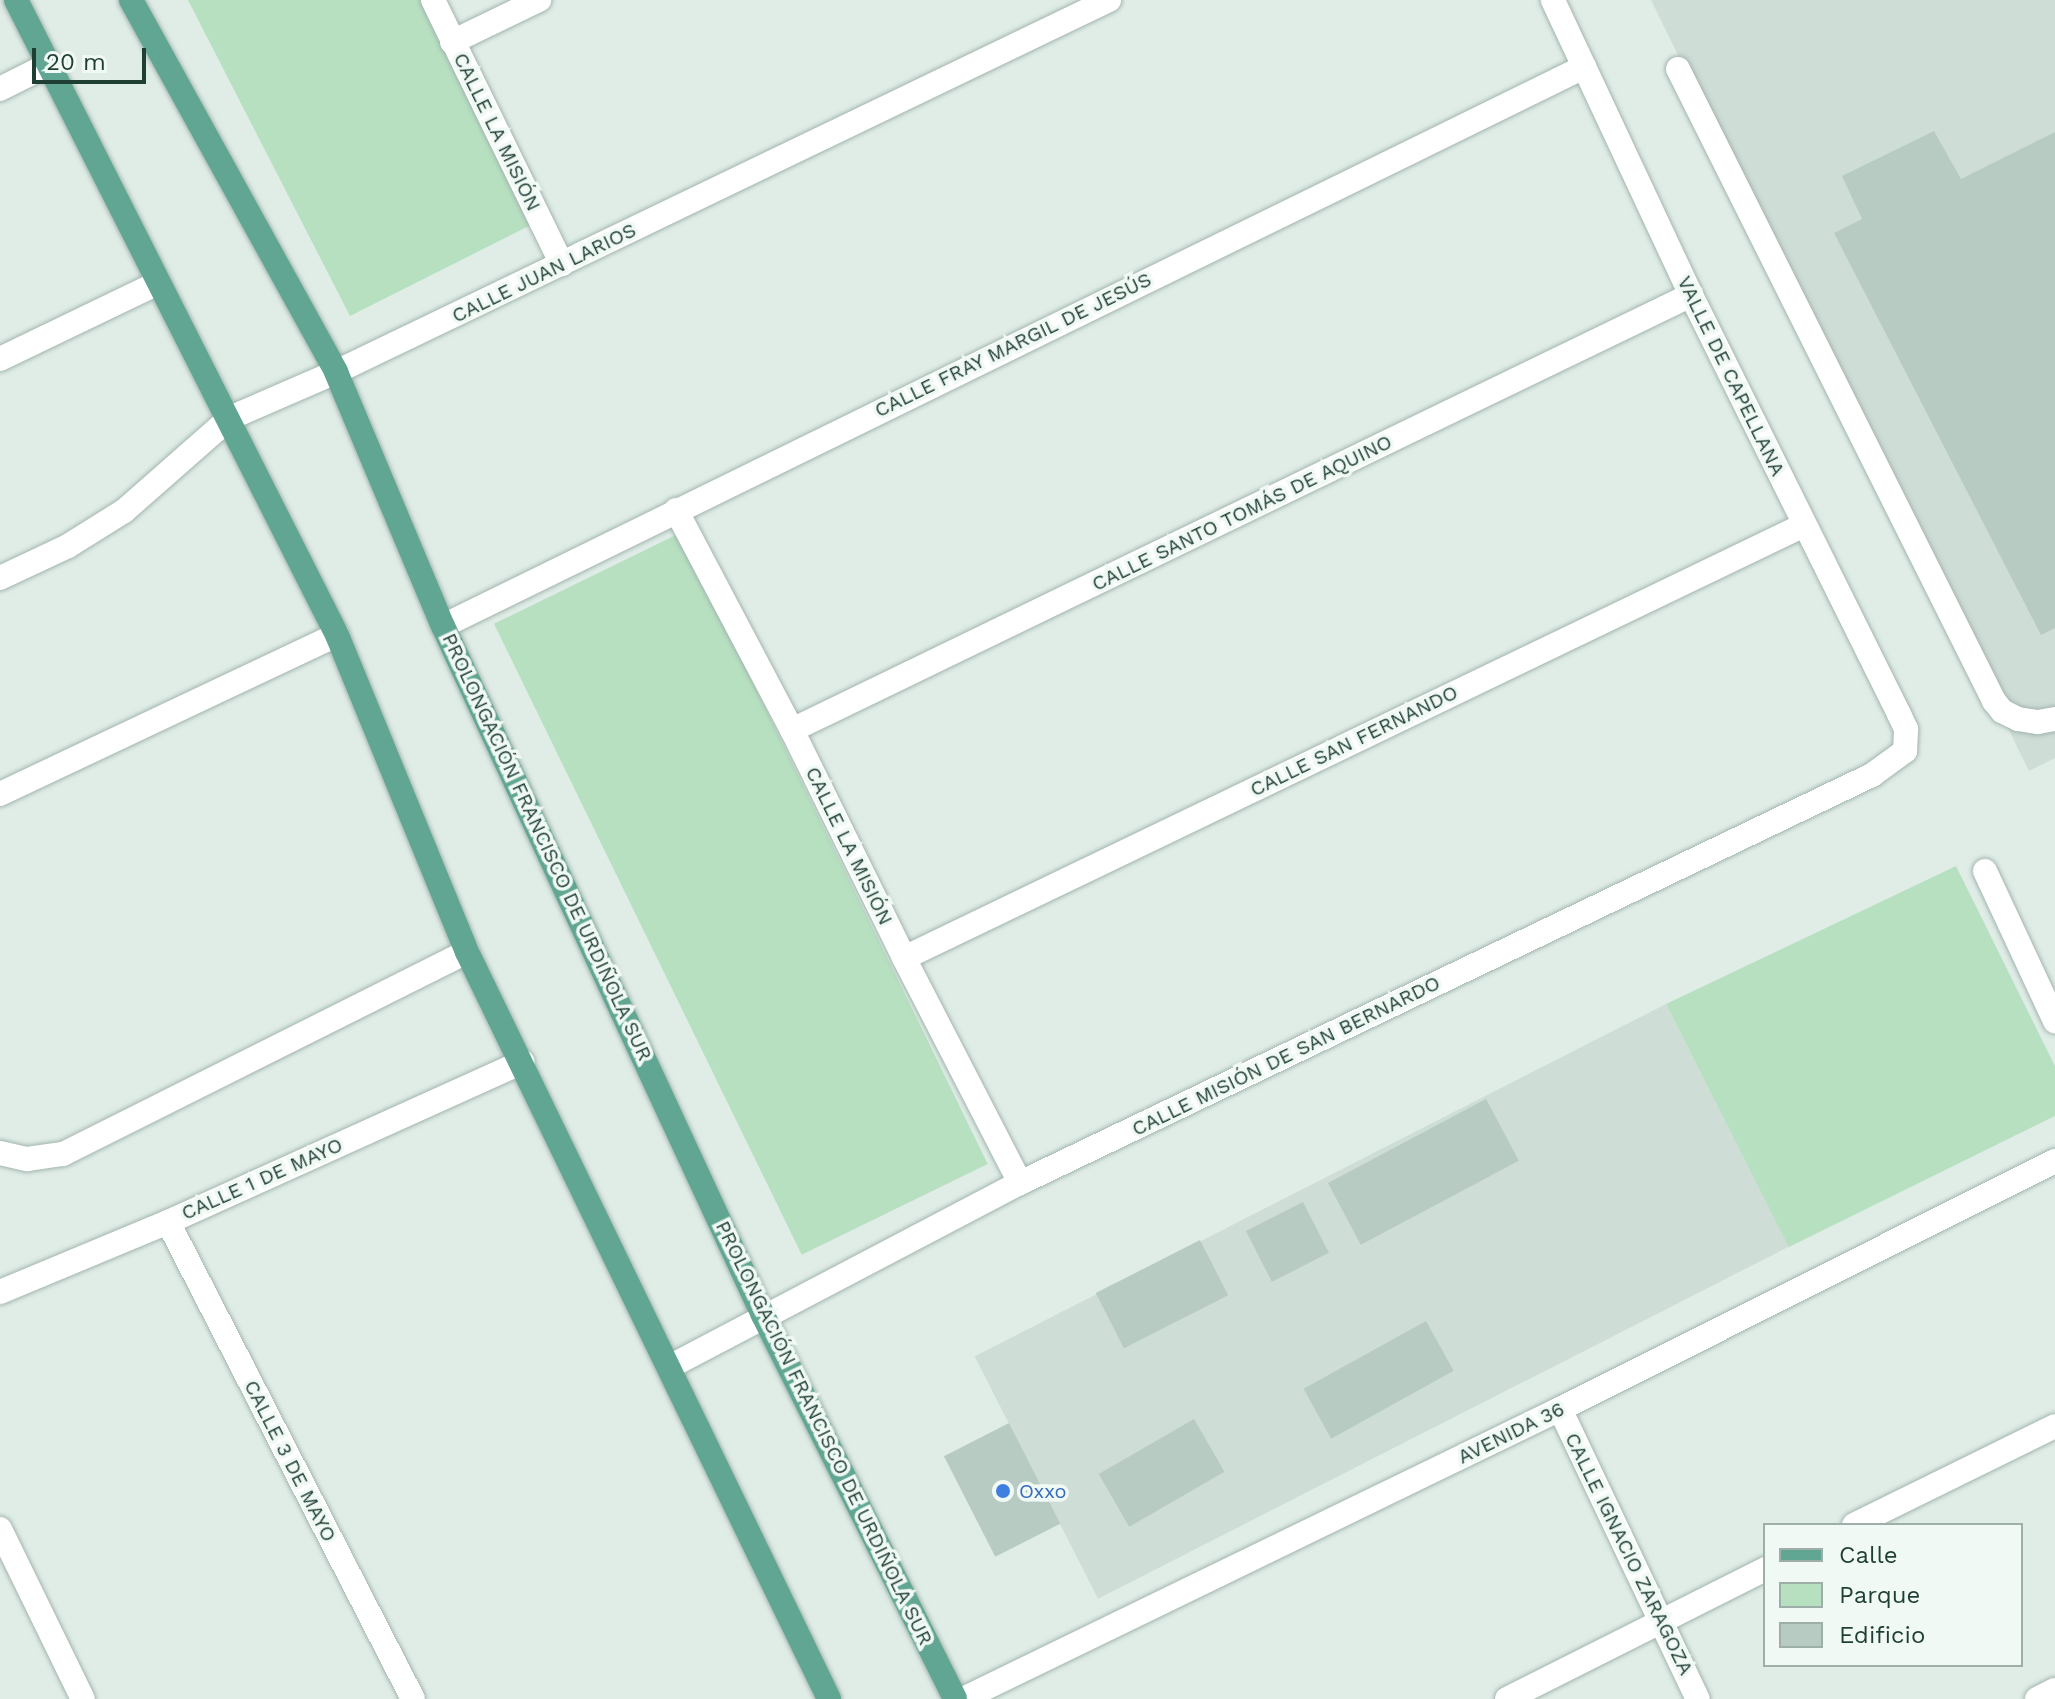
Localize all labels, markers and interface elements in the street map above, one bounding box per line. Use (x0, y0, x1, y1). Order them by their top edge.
scale bar (36, 32, 150, 82)
text: 20 m (46, 48, 106, 76)
street label: CALLE LA MISIÓN (448, 49, 546, 215)
street label: CALLE JUAN LARIOS (448, 218, 640, 328)
street label: CALLE FRAY MARGIL DE JESÚS (870, 267, 1156, 423)
street label: VALLE DE CAPELLANA (1672, 272, 1790, 480)
street label: CALLE SANTO TOMÁS DE AQUINO (1087, 429, 1397, 597)
street label: PROLONGACIÓN FRANCISCO DE URDIÑOLA SUR (437, 629, 657, 1065)
street label: CALLE SAN FERNANDO (1246, 680, 1462, 802)
street label: CALLE LA MISIÓN (800, 763, 898, 929)
street label: CALLE MISIÓN DE SAN BERNARDO (1128, 971, 1444, 1141)
street label: CALLE 1 DE MAYO (178, 1133, 346, 1225)
street label: PROLONGACIÓN FRANCISCO DE URDIÑOLA SUR (710, 1217, 938, 1649)
street label: CALLE 3 DE MAYO (239, 1376, 341, 1546)
street label: AVENIDA 36 (1454, 1397, 1568, 1469)
street label: CALLE IGNACIO ZARAGOZA (1560, 1429, 1698, 1679)
place label: Oxxo (1019, 1479, 1067, 1503)
marker: Oxxo (994, 1482, 1012, 1500)
legend (1763, 1523, 2023, 1667)
text: Calle (1839, 1541, 1898, 1569)
text: Parque (1839, 1581, 1920, 1609)
text: Edificio (1839, 1621, 1925, 1649)

